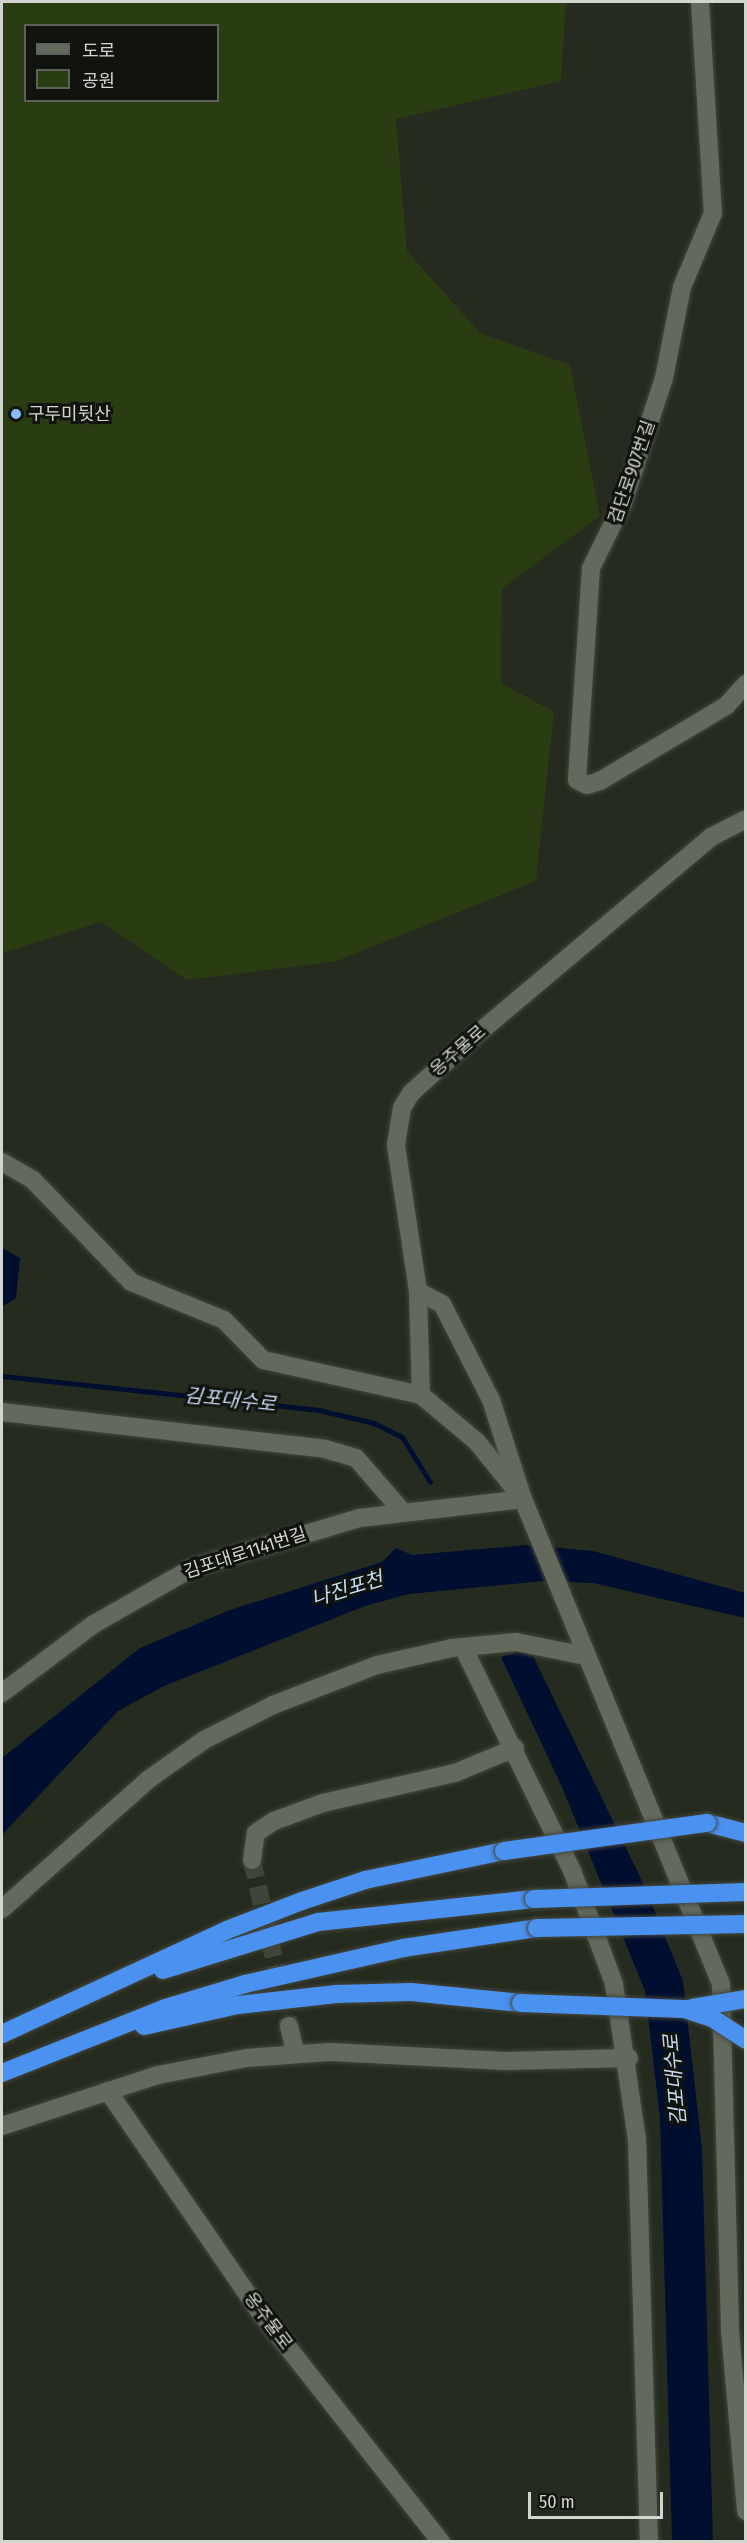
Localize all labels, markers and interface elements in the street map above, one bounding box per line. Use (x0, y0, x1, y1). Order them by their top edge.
legend (24, 24, 219, 102)
text: 도로 (82, 40, 115, 62)
text: 공원 (82, 70, 115, 92)
place label: 구두미뒷산 (28, 403, 111, 425)
marker: 구두미뒷산 (9, 407, 23, 421)
street label: 검단로907번길 (604, 417, 660, 527)
street label: 옹주물로 (426, 1021, 490, 1081)
water label: 김포대수로 (183, 1383, 277, 1417)
street label: 김포대로1141번길 (181, 1523, 309, 1583)
water label: 나진포천 (308, 1567, 386, 1611)
water label: 김포대수로 (659, 2033, 691, 2127)
street label: 옹주물로 (239, 2288, 297, 2354)
scale bar (531, 2480, 666, 2518)
text: 50 m (539, 2491, 575, 2513)

